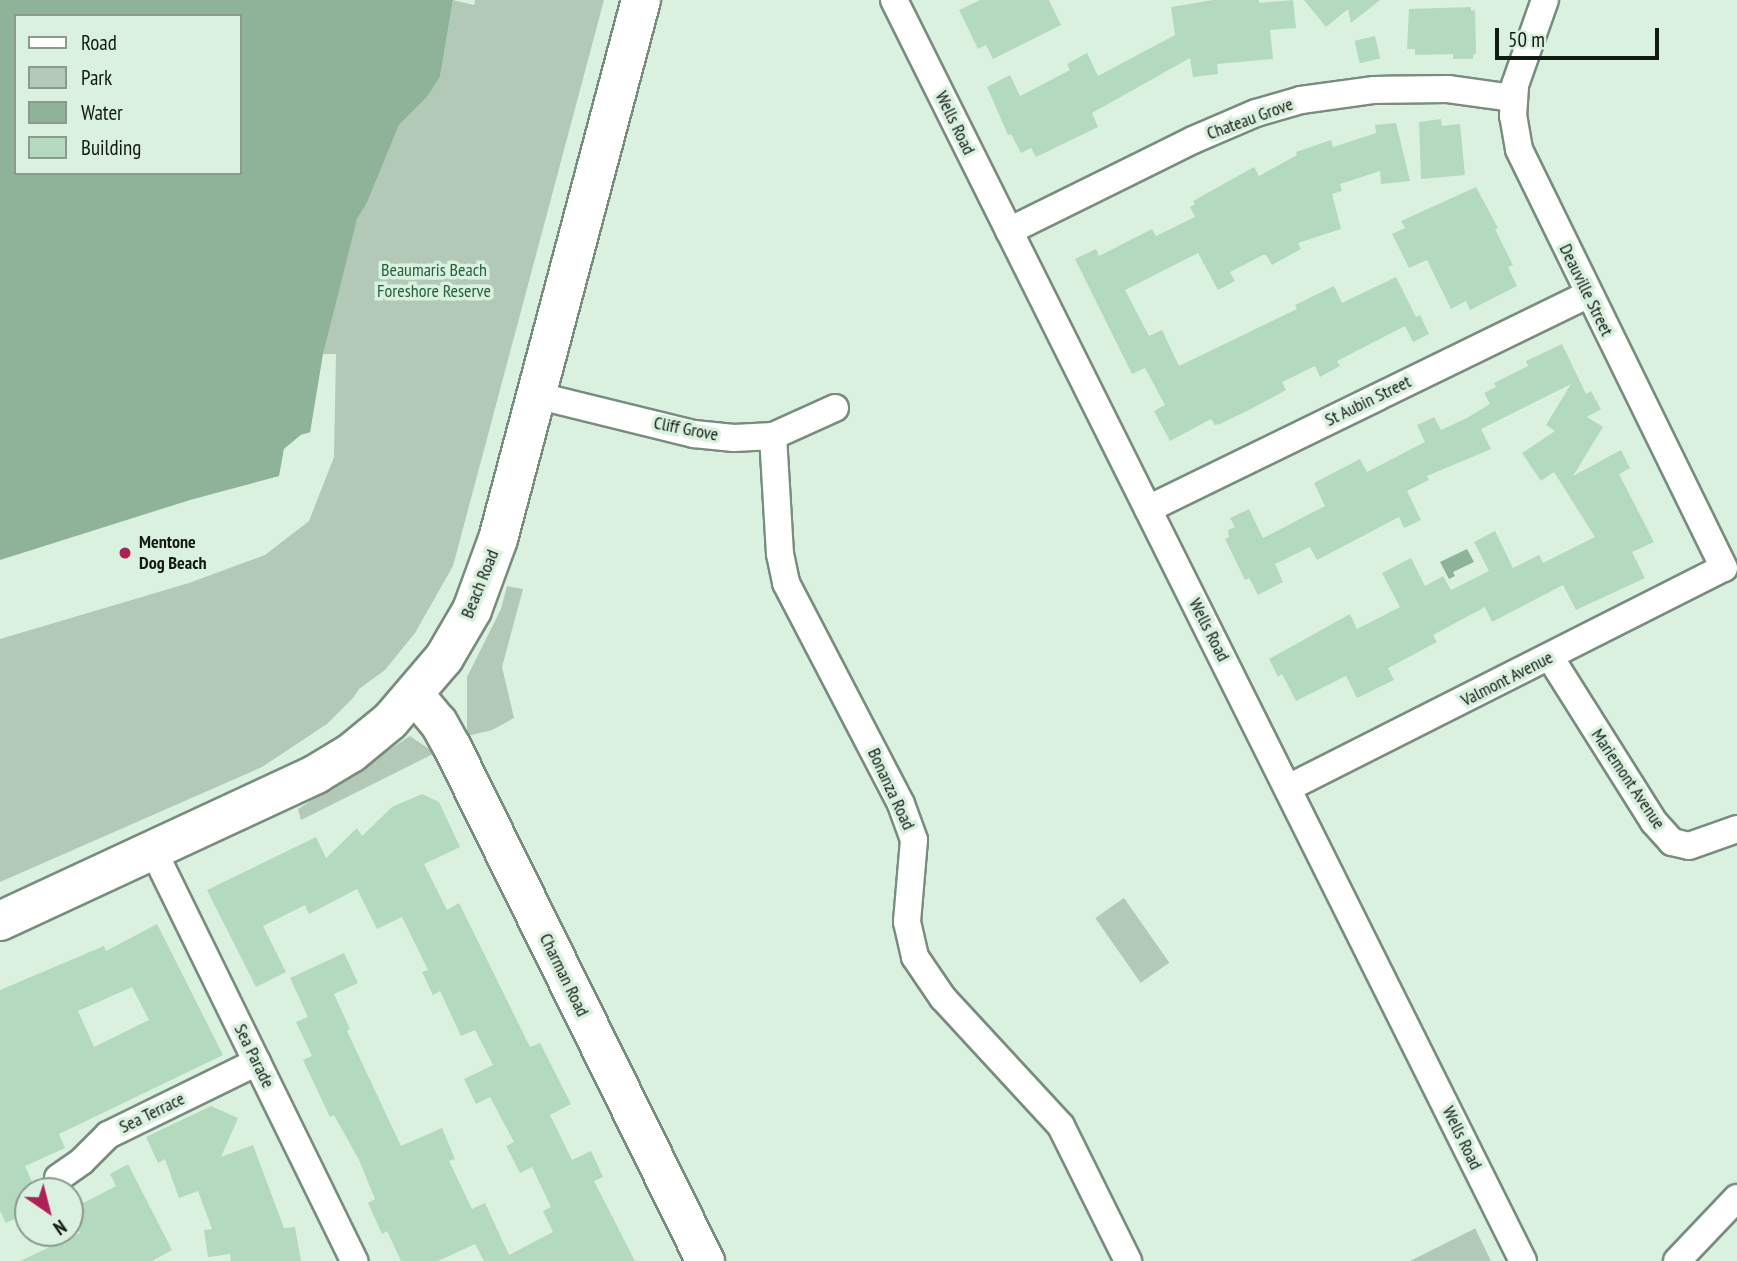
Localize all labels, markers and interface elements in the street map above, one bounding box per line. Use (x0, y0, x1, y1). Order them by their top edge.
legend (14, 14, 242, 175)
scale bar (1499, 14, 1664, 58)
text: 50 m (1508, 26, 1545, 53)
text: Road (81, 29, 117, 56)
text: Park (81, 64, 112, 91)
street label: Wells Road (930, 88, 980, 158)
street label: Chateau Grove (1204, 93, 1296, 145)
text: Water (81, 99, 123, 126)
text: Building (81, 134, 141, 161)
street label: Deauville Street (1554, 240, 1618, 340)
park label: Beaumaris Beach Foreshore Reserve (377, 260, 491, 302)
street label: St Aubin Street (1321, 371, 1415, 431)
street label: Cliff Grove (652, 412, 720, 446)
place label: Mentone Dog Beach (139, 532, 207, 574)
marker: Mentone Dog Beach (117, 545, 133, 561)
street label: Beach Road (457, 547, 503, 621)
street label: Wells Road (1184, 595, 1234, 665)
street label: Valmont Avenue (1457, 647, 1557, 711)
street label: Mariemont Avenue (1586, 725, 1670, 833)
street label: Bonanza Road (863, 745, 919, 833)
street label: Charman Road (535, 930, 593, 1020)
street label: Sea Parade (229, 1021, 279, 1091)
street label: Sea Terrace (116, 1088, 188, 1138)
street label: Wells Road (1437, 1103, 1487, 1173)
north arrow (14, 1177, 84, 1247)
text: N (49, 1215, 71, 1240)

